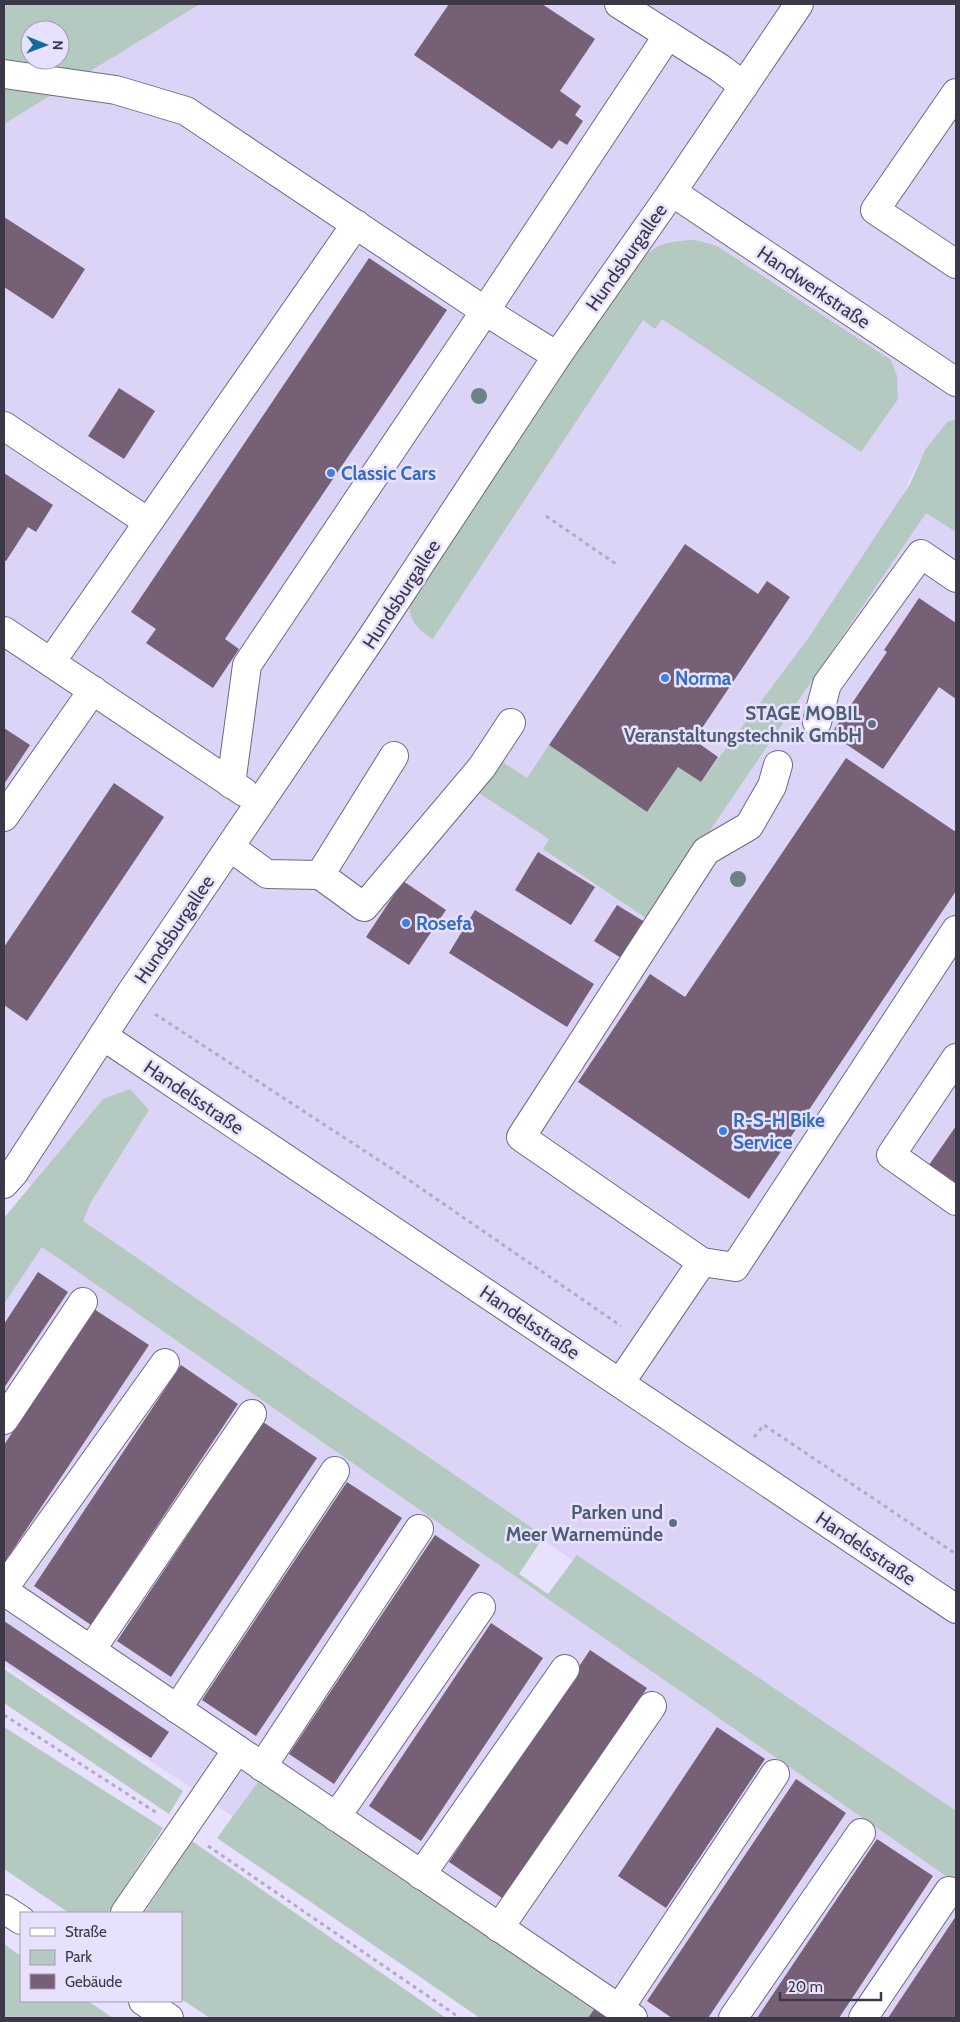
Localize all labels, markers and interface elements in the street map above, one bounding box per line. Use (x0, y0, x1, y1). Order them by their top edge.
north arrow (20, 20, 70, 70)
text: N (49, 40, 67, 50)
street label: Hundsburgallee (581, 199, 672, 315)
street label: Handwerkstraße (753, 241, 875, 334)
place label: Classic Cars (341, 462, 436, 485)
marker: Classic Cars (325, 467, 337, 479)
street label: Hundsburgallee (358, 535, 445, 653)
place label: Norma (675, 667, 732, 690)
marker: Norma (659, 672, 671, 684)
place label: STAGE MOBIL Veranstaltungstechnik GmbH (624, 702, 862, 747)
marker: STAGE MOBIL Veranstaltungstechnik GmbH (866, 718, 878, 730)
street label: Hundsburgallee (130, 871, 219, 988)
place label: Rosefa (416, 912, 473, 935)
marker: Rosefa (400, 917, 412, 929)
street label: Handelsstraße (139, 1056, 248, 1139)
place label: R-S-H Bike Service (733, 1109, 825, 1154)
marker: R-S-H Bike Service (717, 1125, 729, 1137)
street label: Handelsstraße (475, 1281, 584, 1364)
place label: Parken und Meer Warnemünde (506, 1501, 663, 1546)
street label: Handelsstraße (811, 1507, 920, 1590)
marker: Parken und Meer Warnemünde (667, 1517, 679, 1529)
legend (20, 1912, 182, 2002)
text: Straße (65, 1923, 107, 1941)
text: Park (65, 1948, 92, 1966)
scale bar (780, 1970, 881, 2002)
text: Gebäude (65, 1973, 122, 1991)
text: 20 m (788, 1978, 823, 1996)

